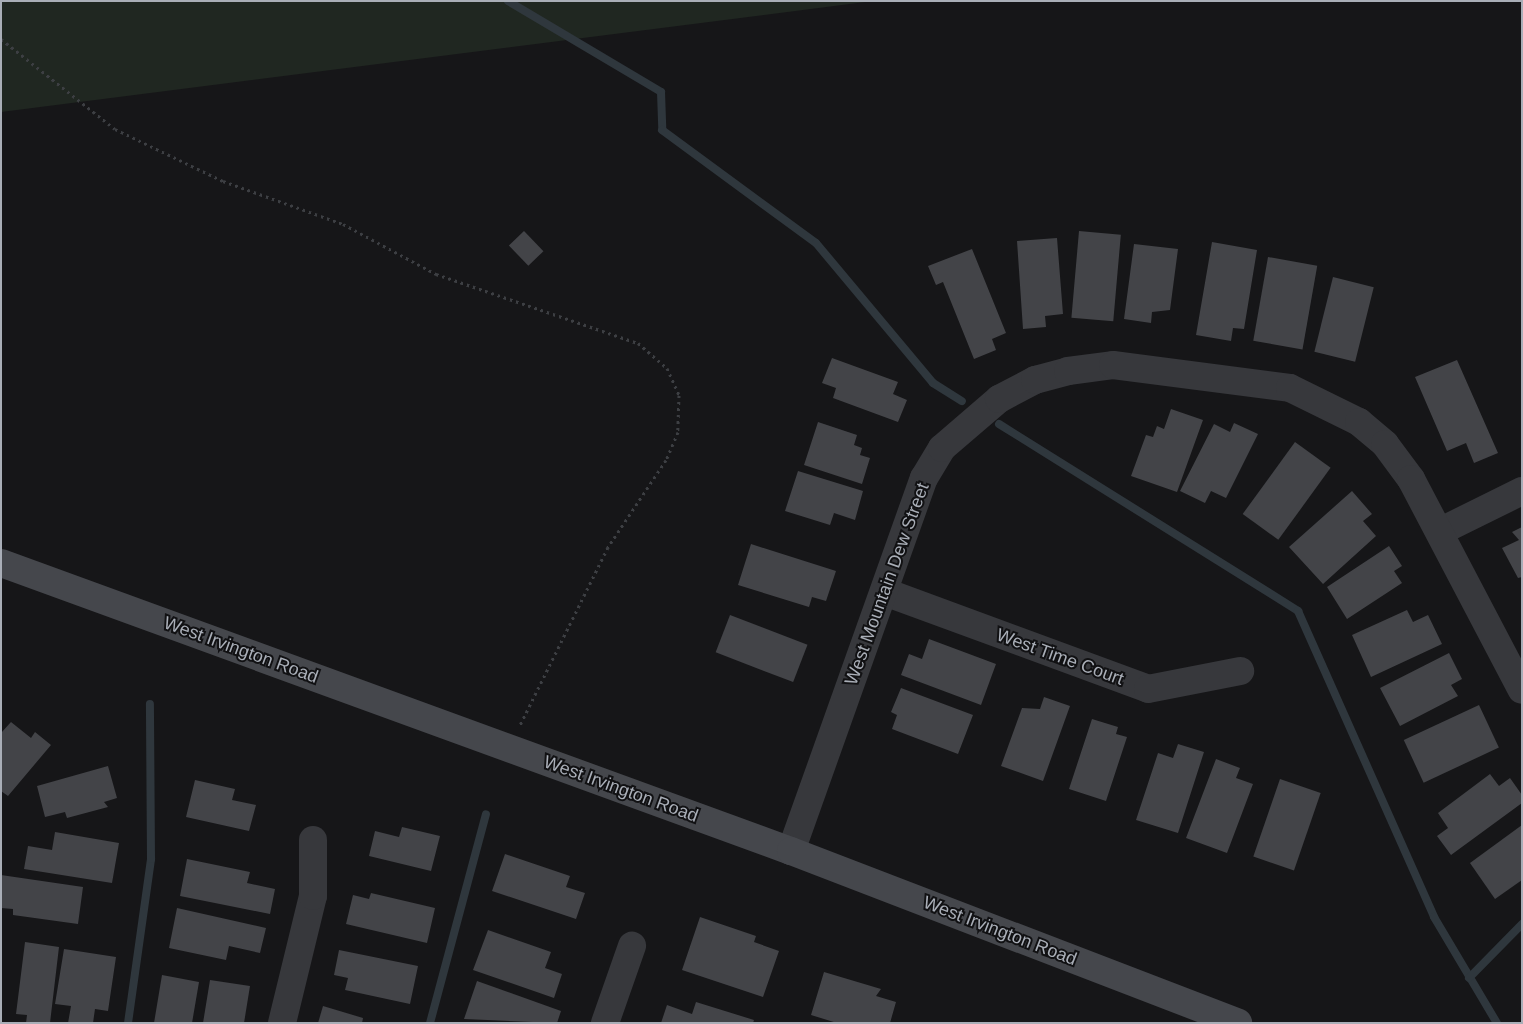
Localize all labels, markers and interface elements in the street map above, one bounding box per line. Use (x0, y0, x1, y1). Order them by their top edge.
street label: West Mountain Dew Street (840, 480, 934, 688)
street label: West Irvington Road (161, 612, 321, 688)
street label: West Time Court (993, 624, 1127, 690)
street label: West Irvington Road (541, 751, 701, 827)
street label: West Irvington Road (920, 892, 1080, 970)

